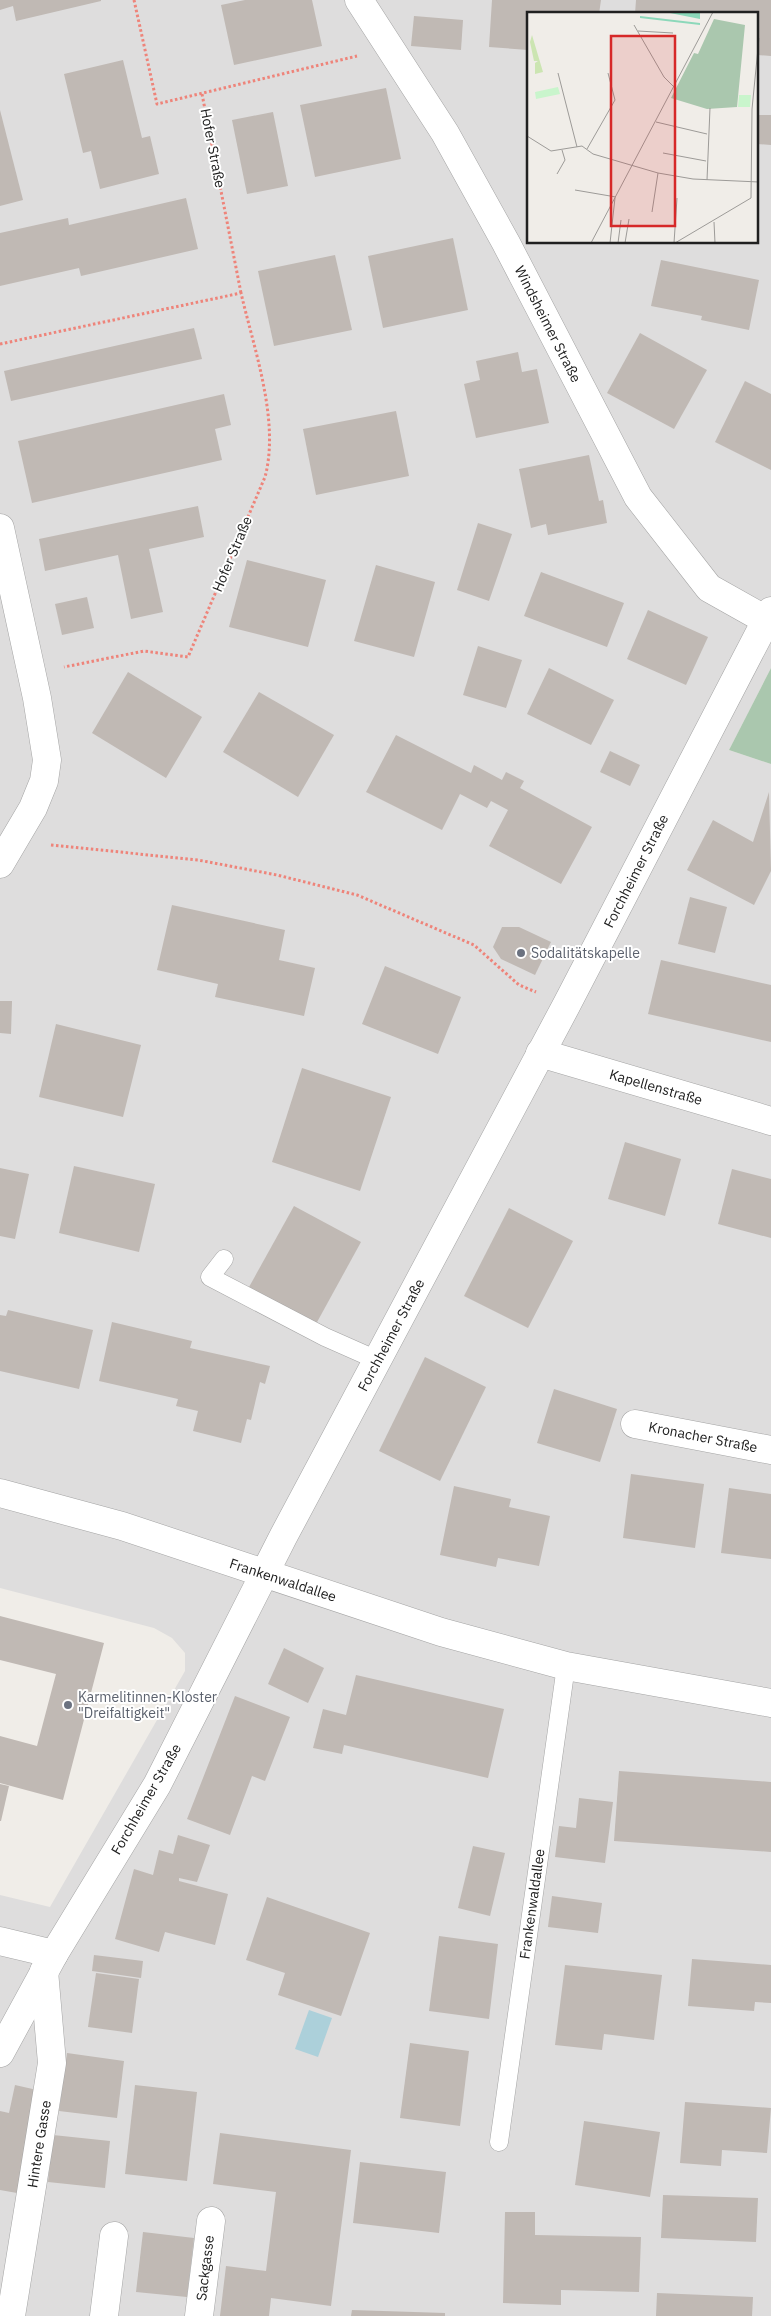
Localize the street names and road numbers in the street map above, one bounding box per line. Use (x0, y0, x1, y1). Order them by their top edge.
street label: Hofer Straße (196, 107, 230, 190)
street label: Windsheimer Straße (511, 263, 585, 386)
street label: Hofer Straße (208, 513, 256, 595)
street label: Forchheimer Straße (600, 811, 673, 931)
street label: Kapellenstraße (607, 1065, 705, 1109)
street label: Forchheimer Straße (354, 1275, 428, 1394)
street label: Kronacher Straße (647, 1418, 759, 1456)
street label: Frankenwaldallee (227, 1554, 339, 1606)
street label: Forchheimer Straße (107, 1740, 185, 1858)
street label: Frankenwaldallee (515, 1847, 549, 1960)
street label: Hintere Gasse (23, 2099, 55, 2189)
street label: Sackgasse (192, 2234, 218, 2302)

